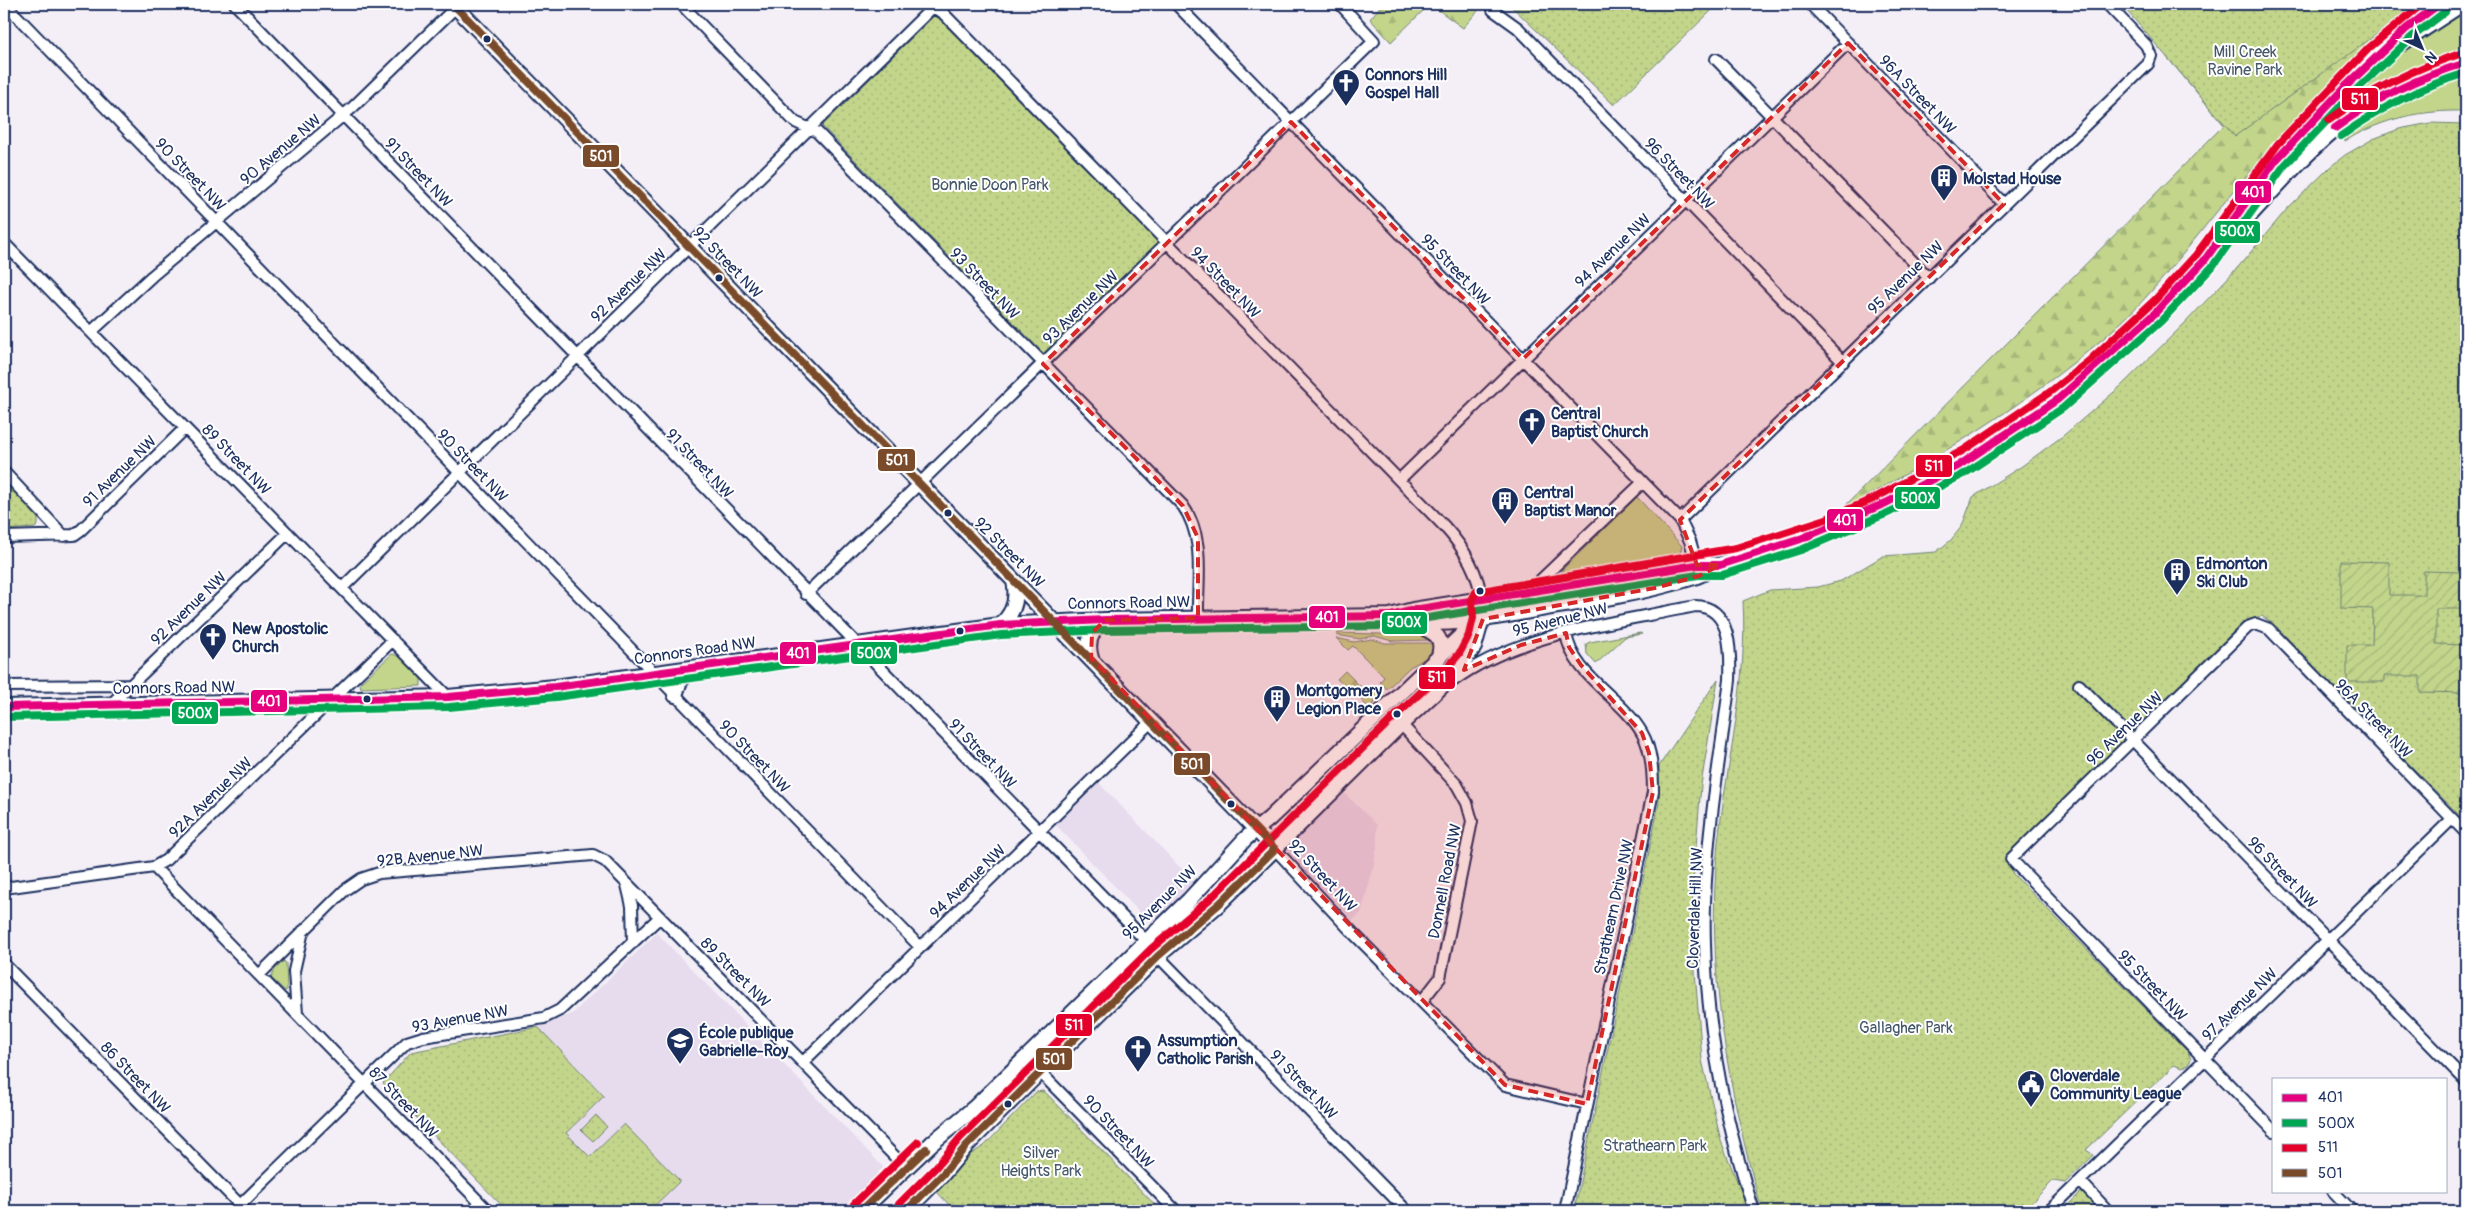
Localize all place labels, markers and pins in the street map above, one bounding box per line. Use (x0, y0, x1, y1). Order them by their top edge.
unlabelled marker (482, 34, 492, 44)
place label: Connors Hill Gospel Hall (1365, 65, 1447, 103)
church icon: Connors Hill Gospel Hall (1331, 68, 1361, 107)
building icon: Molstad House (1929, 163, 1959, 202)
place label: Molstad House (1963, 169, 2062, 189)
unlabelled marker (714, 273, 724, 283)
place label: Central Baptist Church (1551, 404, 1649, 442)
church icon: Central Baptist Church (1517, 407, 1547, 446)
place label: Central Baptist Manor (1524, 483, 1617, 521)
building icon: Central Baptist Manor (1490, 486, 1520, 525)
unlabelled marker (943, 508, 953, 518)
place label: Edmonton Ski Club (2196, 554, 2268, 592)
building icon: Edmonton Ski Club (2162, 557, 2192, 596)
unlabelled marker (1475, 586, 1485, 596)
place label: New Apostolic Church (232, 619, 328, 657)
church icon: New Apostolic Church (198, 622, 228, 661)
unlabelled marker (955, 626, 965, 636)
place label: Montgomery Legion Place (1296, 681, 1382, 719)
building icon: Montgomery Legion Place (1262, 684, 1292, 723)
unlabelled marker (362, 694, 372, 704)
unlabelled marker (1392, 709, 1402, 719)
unlabelled marker (1226, 799, 1236, 809)
place label: École publique Gabrielle-Roy (699, 1022, 794, 1061)
school or university icon: École publique Gabrielle-Roy (665, 1026, 695, 1065)
place label: Assumption Catholic Parish (1157, 1031, 1254, 1069)
church icon: Assumption Catholic Parish (1123, 1034, 1153, 1073)
place label: Cloverdale Community League (2050, 1066, 2183, 1104)
public building icon: Cloverdale Community League (2016, 1069, 2046, 1108)
unlabelled marker (1003, 1099, 1013, 1109)

